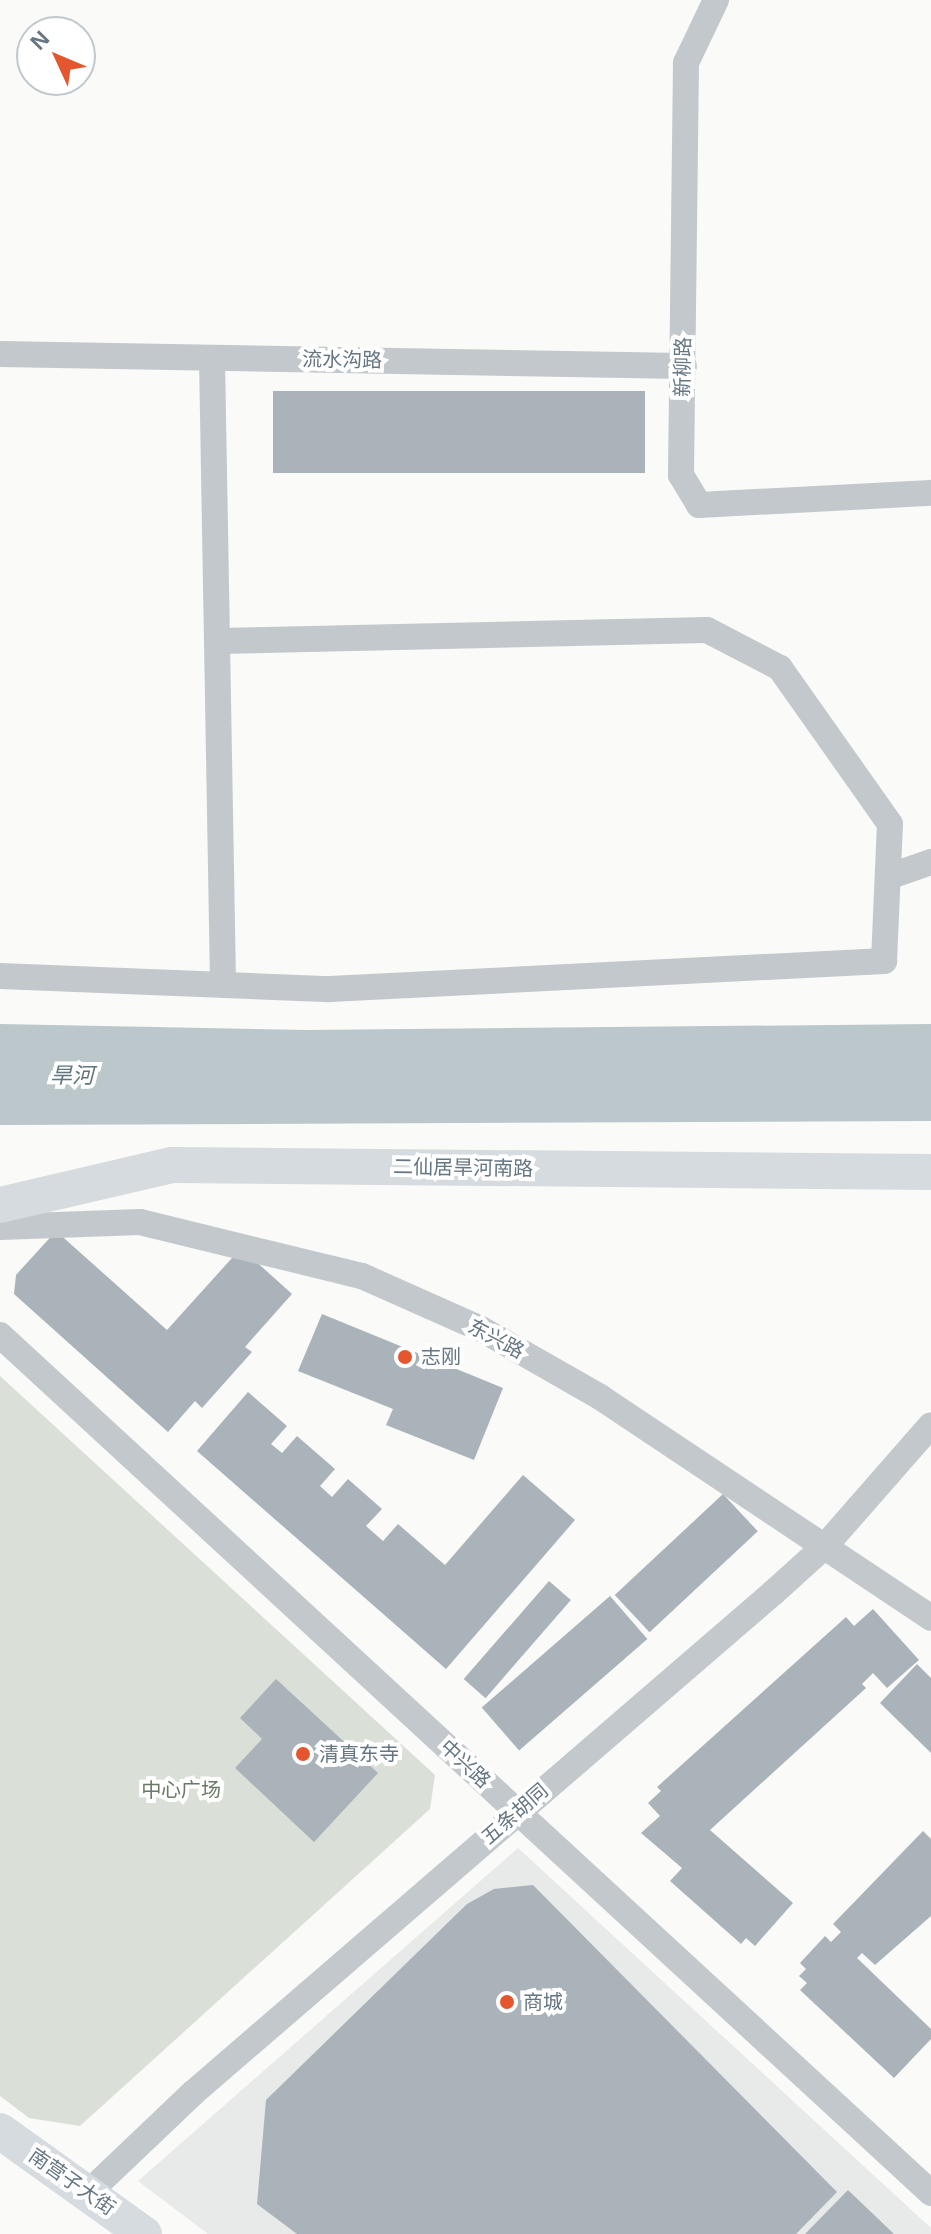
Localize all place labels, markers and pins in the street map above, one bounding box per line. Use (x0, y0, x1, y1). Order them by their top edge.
place label: 志刚 (421, 1345, 461, 1369)
marker: 志刚 (396, 1348, 414, 1366)
place label: 清真东寺 (319, 1742, 399, 1766)
marker: 清真东寺 (294, 1745, 312, 1763)
place label: 商城 (523, 1990, 563, 2014)
marker: 商城 (498, 1993, 516, 2011)

